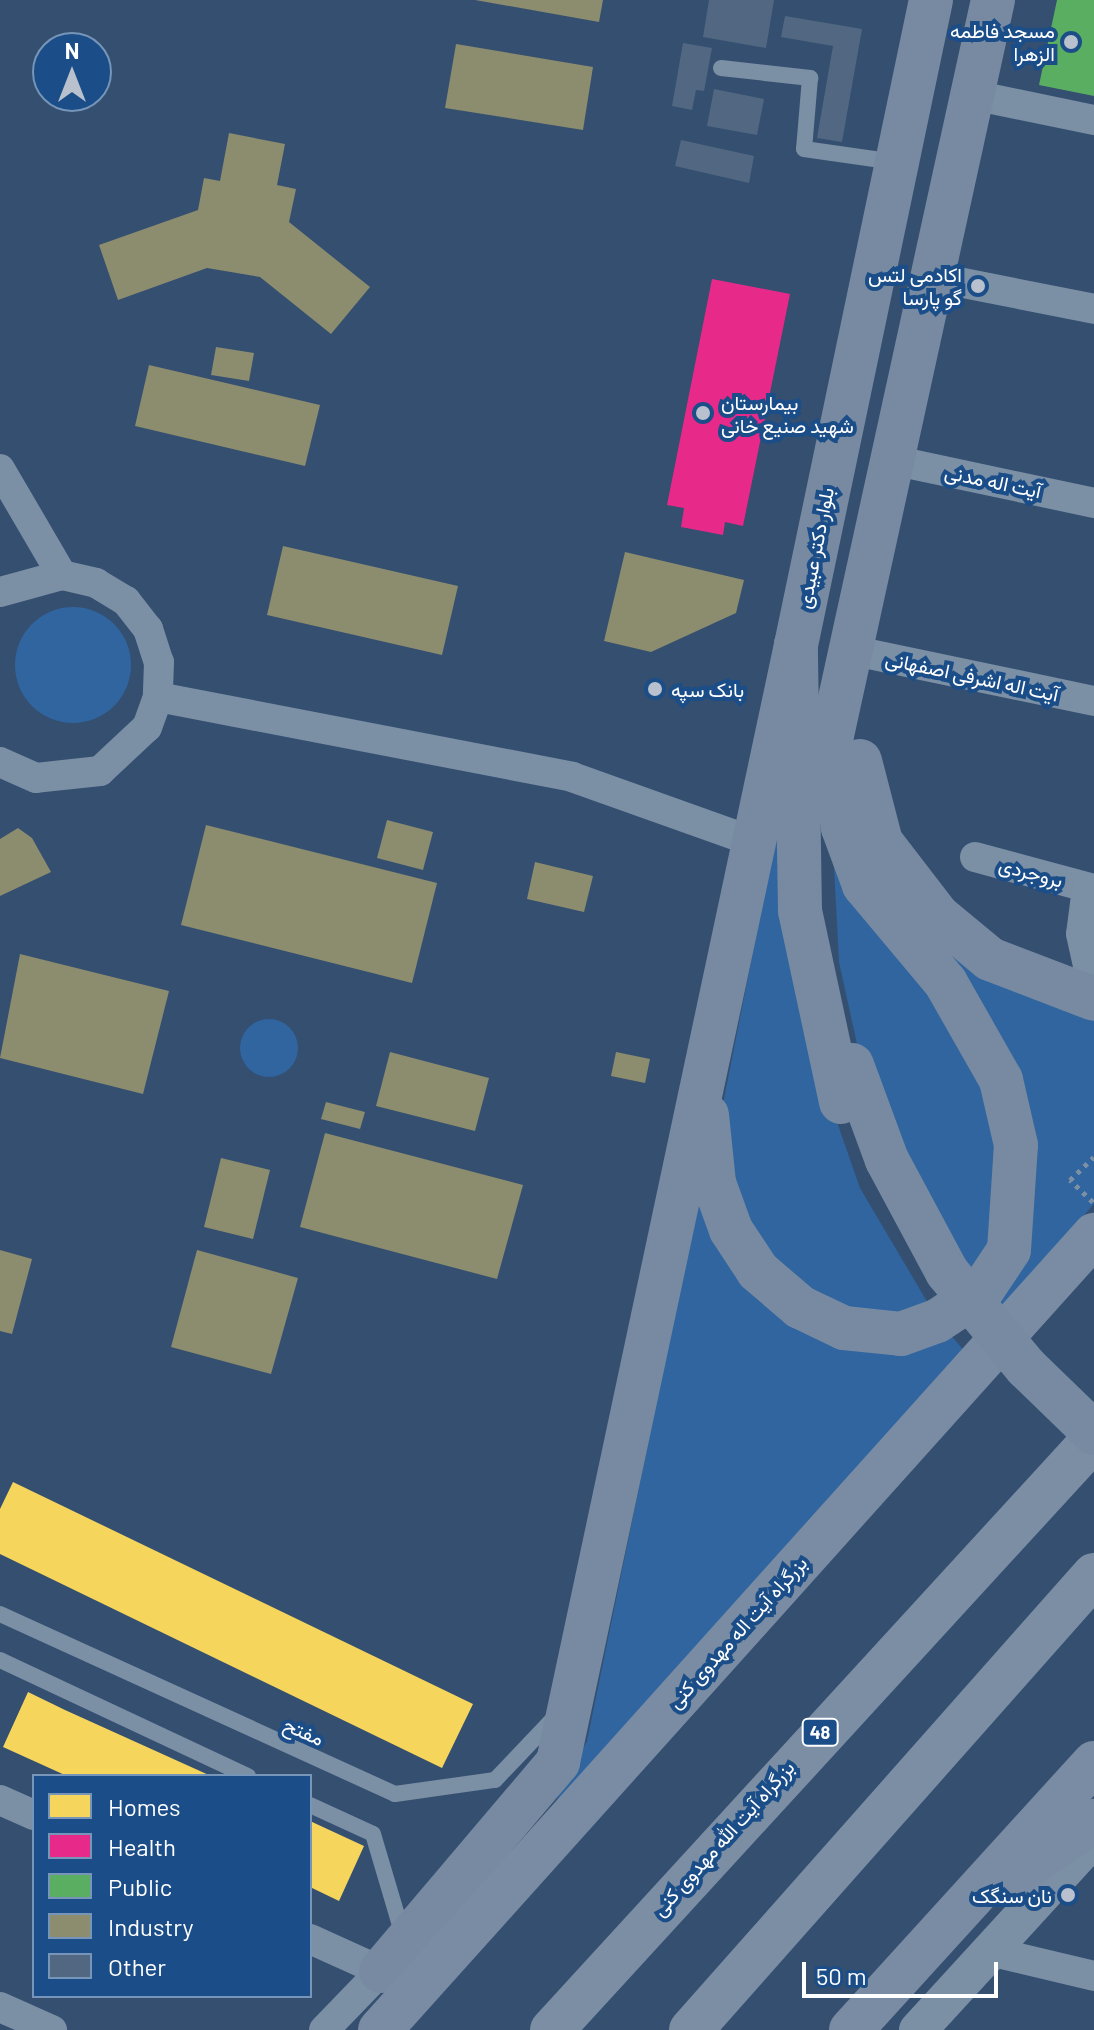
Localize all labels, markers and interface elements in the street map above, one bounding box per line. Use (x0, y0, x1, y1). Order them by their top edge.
place label: مسجد فاطمه الزهرا (950, 18, 1055, 65)
north arrow (32, 32, 112, 112)
marker: مسجد فاطمه الزهرا (1062, 33, 1080, 51)
text: N (65, 37, 79, 63)
place label: اکادمی لتس گو پارسا (868, 262, 962, 309)
marker: اکادمی لتس گو پارسا (969, 277, 987, 295)
place label: بیمارستان شهید صنیع خانی (721, 390, 854, 437)
marker: بیمارستان شهید صنیع خانی (692, 402, 714, 424)
street label: آیت اله مدنی (942, 459, 1044, 503)
street label: بلوار دکتر عبیدی (791, 485, 839, 611)
street label: آیت اله اشرفی اصفهانی (883, 646, 1061, 706)
place label: بانک سپه (671, 677, 744, 701)
marker: بانک سپه (646, 680, 664, 698)
street label: بروجردی (996, 852, 1066, 892)
street label: بزرگراه آیت اله مهدوی کنی (662, 1551, 812, 1713)
street label: مفتح (280, 1712, 328, 1750)
road number: 48 (800, 1718, 840, 1746)
street label: بزرگراه آیت الله مهدوی کنی (647, 1755, 799, 1921)
legend (32, 1774, 312, 1998)
text: Homes (108, 1792, 181, 1821)
text: Health (108, 1832, 176, 1861)
text: Public (108, 1872, 172, 1901)
place label: نان سنگک (972, 1883, 1052, 1907)
marker: نان سنگک (1059, 1886, 1077, 1904)
text: Industry (108, 1912, 194, 1941)
scale bar (806, 1946, 1002, 1996)
text: Other (108, 1952, 166, 1981)
text: 50 m (816, 1961, 867, 1990)

